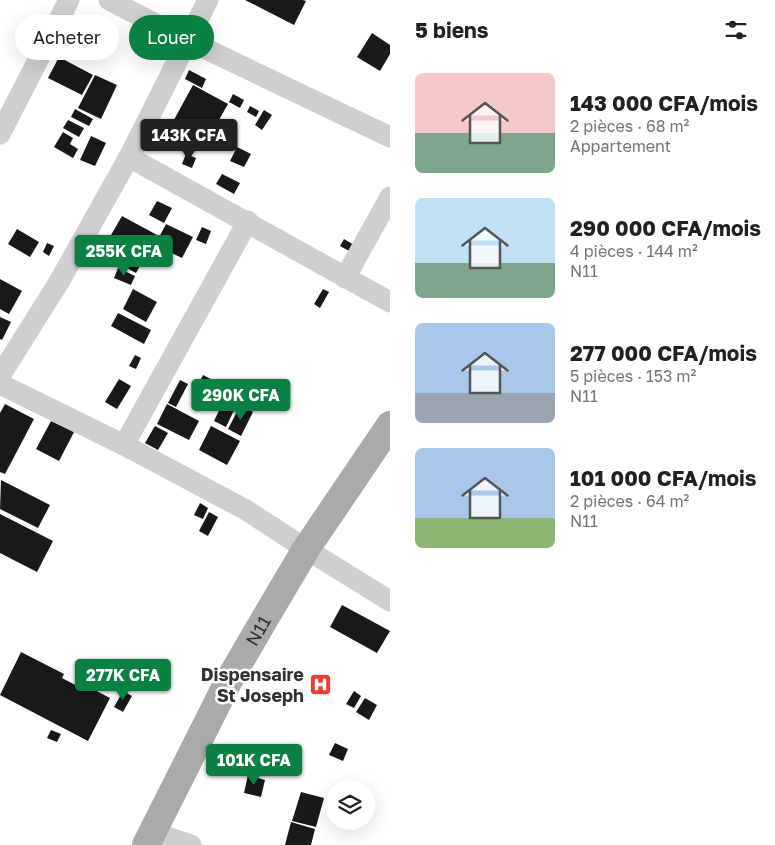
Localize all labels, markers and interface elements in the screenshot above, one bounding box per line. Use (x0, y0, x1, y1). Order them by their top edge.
chip: Acheter (15, 15, 119, 60)
chip: Louer (129, 15, 214, 60)
icon: filters (722, 16, 750, 44)
text: 5 biens (415, 17, 489, 43)
text: 143 000 CFA/mois (570, 90, 758, 116)
icon: home (455, 93, 515, 153)
text: 2 pièces · 68 m² (570, 116, 689, 136)
pin: 143K CFA (137, 119, 241, 161)
text: 143K CFA (151, 125, 227, 145)
text: Appartement (570, 136, 671, 156)
text: 290 000 CFA/mois (570, 215, 761, 241)
icon: home (455, 218, 515, 278)
pin: 255K CFA (72, 234, 176, 277)
text: 255K CFA (86, 241, 162, 261)
text: 4 pièces · 144 m² (570, 241, 698, 261)
text: N11 (570, 261, 598, 281)
text: 277 000 CFA/mois (570, 340, 757, 366)
icon: home (455, 343, 515, 403)
text: 5 pièces · 153 m² (570, 366, 696, 386)
pin: 290K CFA (189, 378, 293, 421)
text: 290K CFA (202, 385, 280, 405)
text: N11 (570, 386, 598, 406)
text: 101 000 CFA/mois (570, 465, 757, 491)
icon: home (455, 468, 515, 528)
text: 2 pièces · 64 m² (570, 491, 689, 511)
text: N11 (570, 511, 598, 531)
street label: N11 (241, 611, 275, 650)
pin: 277K CFA (71, 658, 175, 701)
place label: Dispensaire St Joseph (201, 663, 304, 706)
text: 277K CFA (86, 665, 160, 685)
hospital icon: Dispensaire St Joseph (308, 672, 332, 696)
pin: 101K CFA (202, 744, 306, 786)
text: 101K CFA (217, 750, 291, 770)
map controls (325, 780, 375, 830)
button: layers (325, 780, 375, 830)

